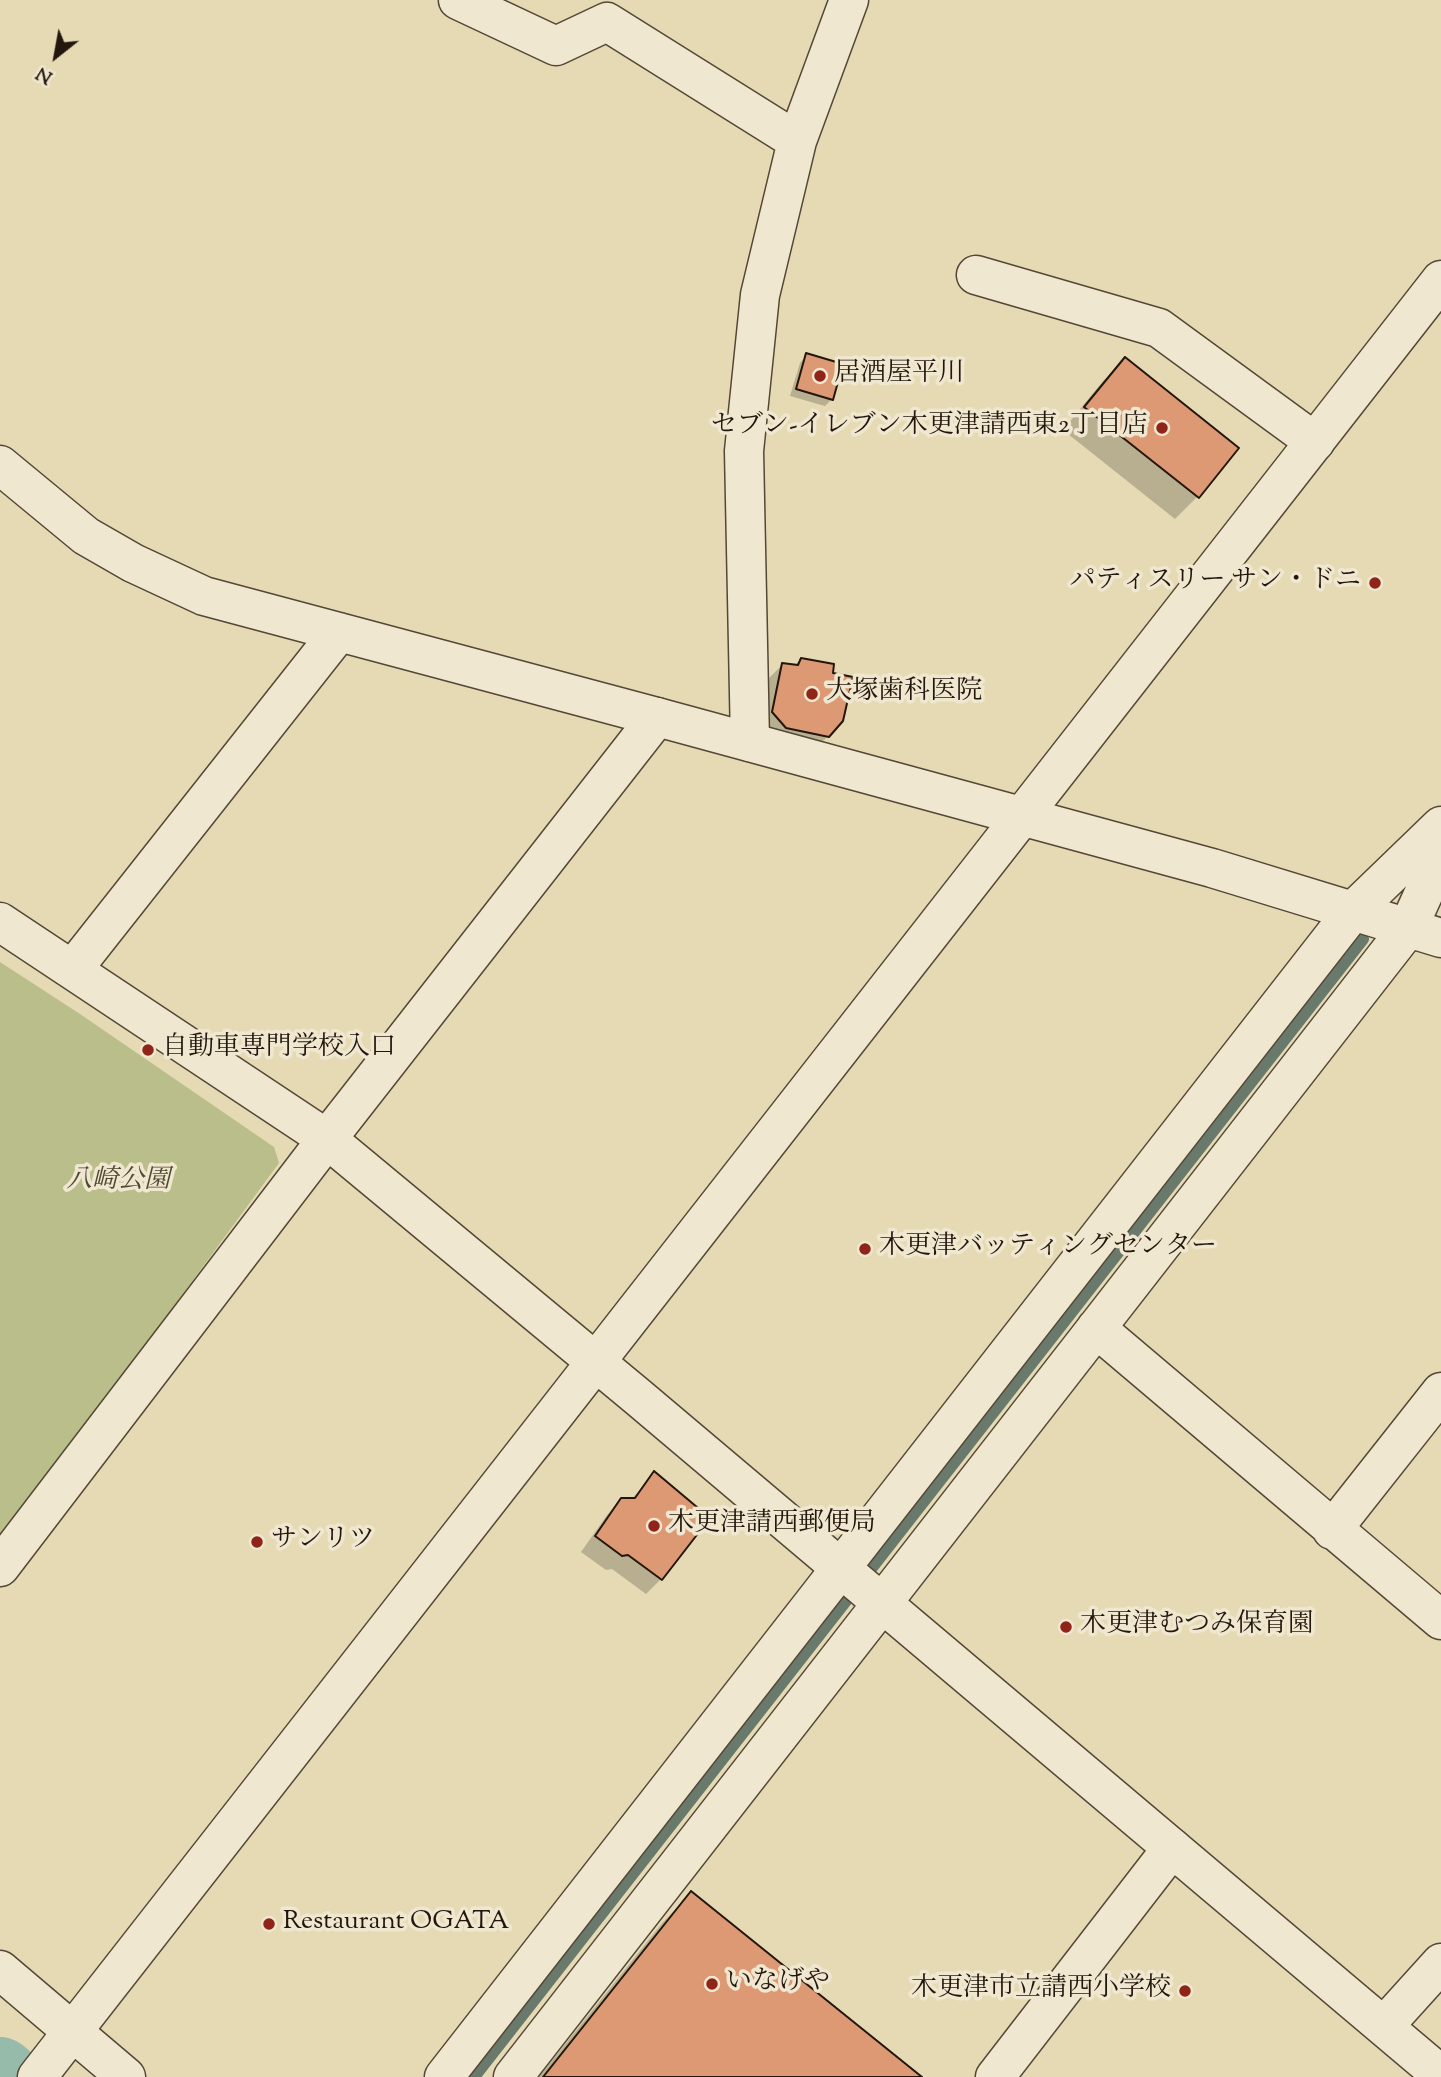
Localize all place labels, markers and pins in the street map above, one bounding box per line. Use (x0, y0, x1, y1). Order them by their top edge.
place label: 居酒屋平川 (834, 360, 964, 392)
marker: 居酒屋平川 (812, 368, 828, 384)
place label: セブン-イレブン木更津請西東2丁目店 (711, 412, 1148, 444)
marker: セブン-イレブン木更津請西東2丁目店 (1154, 420, 1170, 436)
place label: パティスリー サン・ドニ (1069, 567, 1361, 599)
marker: パティスリー サン・ドニ (1367, 575, 1383, 591)
place label: 大塚歯科医院 (826, 678, 982, 710)
marker: 大塚歯科医院 (804, 686, 820, 702)
place label: 自動車専門学校入口 (162, 1034, 396, 1066)
marker: 自動車専門学校入口 (140, 1042, 156, 1058)
place label: 木更津バッティングセンター (879, 1233, 1217, 1265)
marker: 木更津バッティングセンター (857, 1241, 873, 1257)
place label: 木更津請西郵便局 (668, 1510, 876, 1542)
marker: 木更津請西郵便局 (646, 1518, 662, 1534)
place label: サンリツ (271, 1526, 375, 1558)
marker: サンリツ (249, 1534, 265, 1550)
place label: 木更津むつみ保育園 (1080, 1611, 1314, 1643)
marker: 木更津むつみ保育園 (1058, 1619, 1074, 1635)
place label: Restaurant OGATA (283, 1908, 509, 1940)
marker: Restaurant OGATA (261, 1916, 277, 1932)
place label: いなげや (726, 1968, 830, 2000)
place label: 木更津市立請西小学校 (911, 1975, 1171, 2007)
marker: いなげや (704, 1976, 720, 1992)
marker: 木更津市立請西小学校 (1177, 1983, 1193, 1999)

